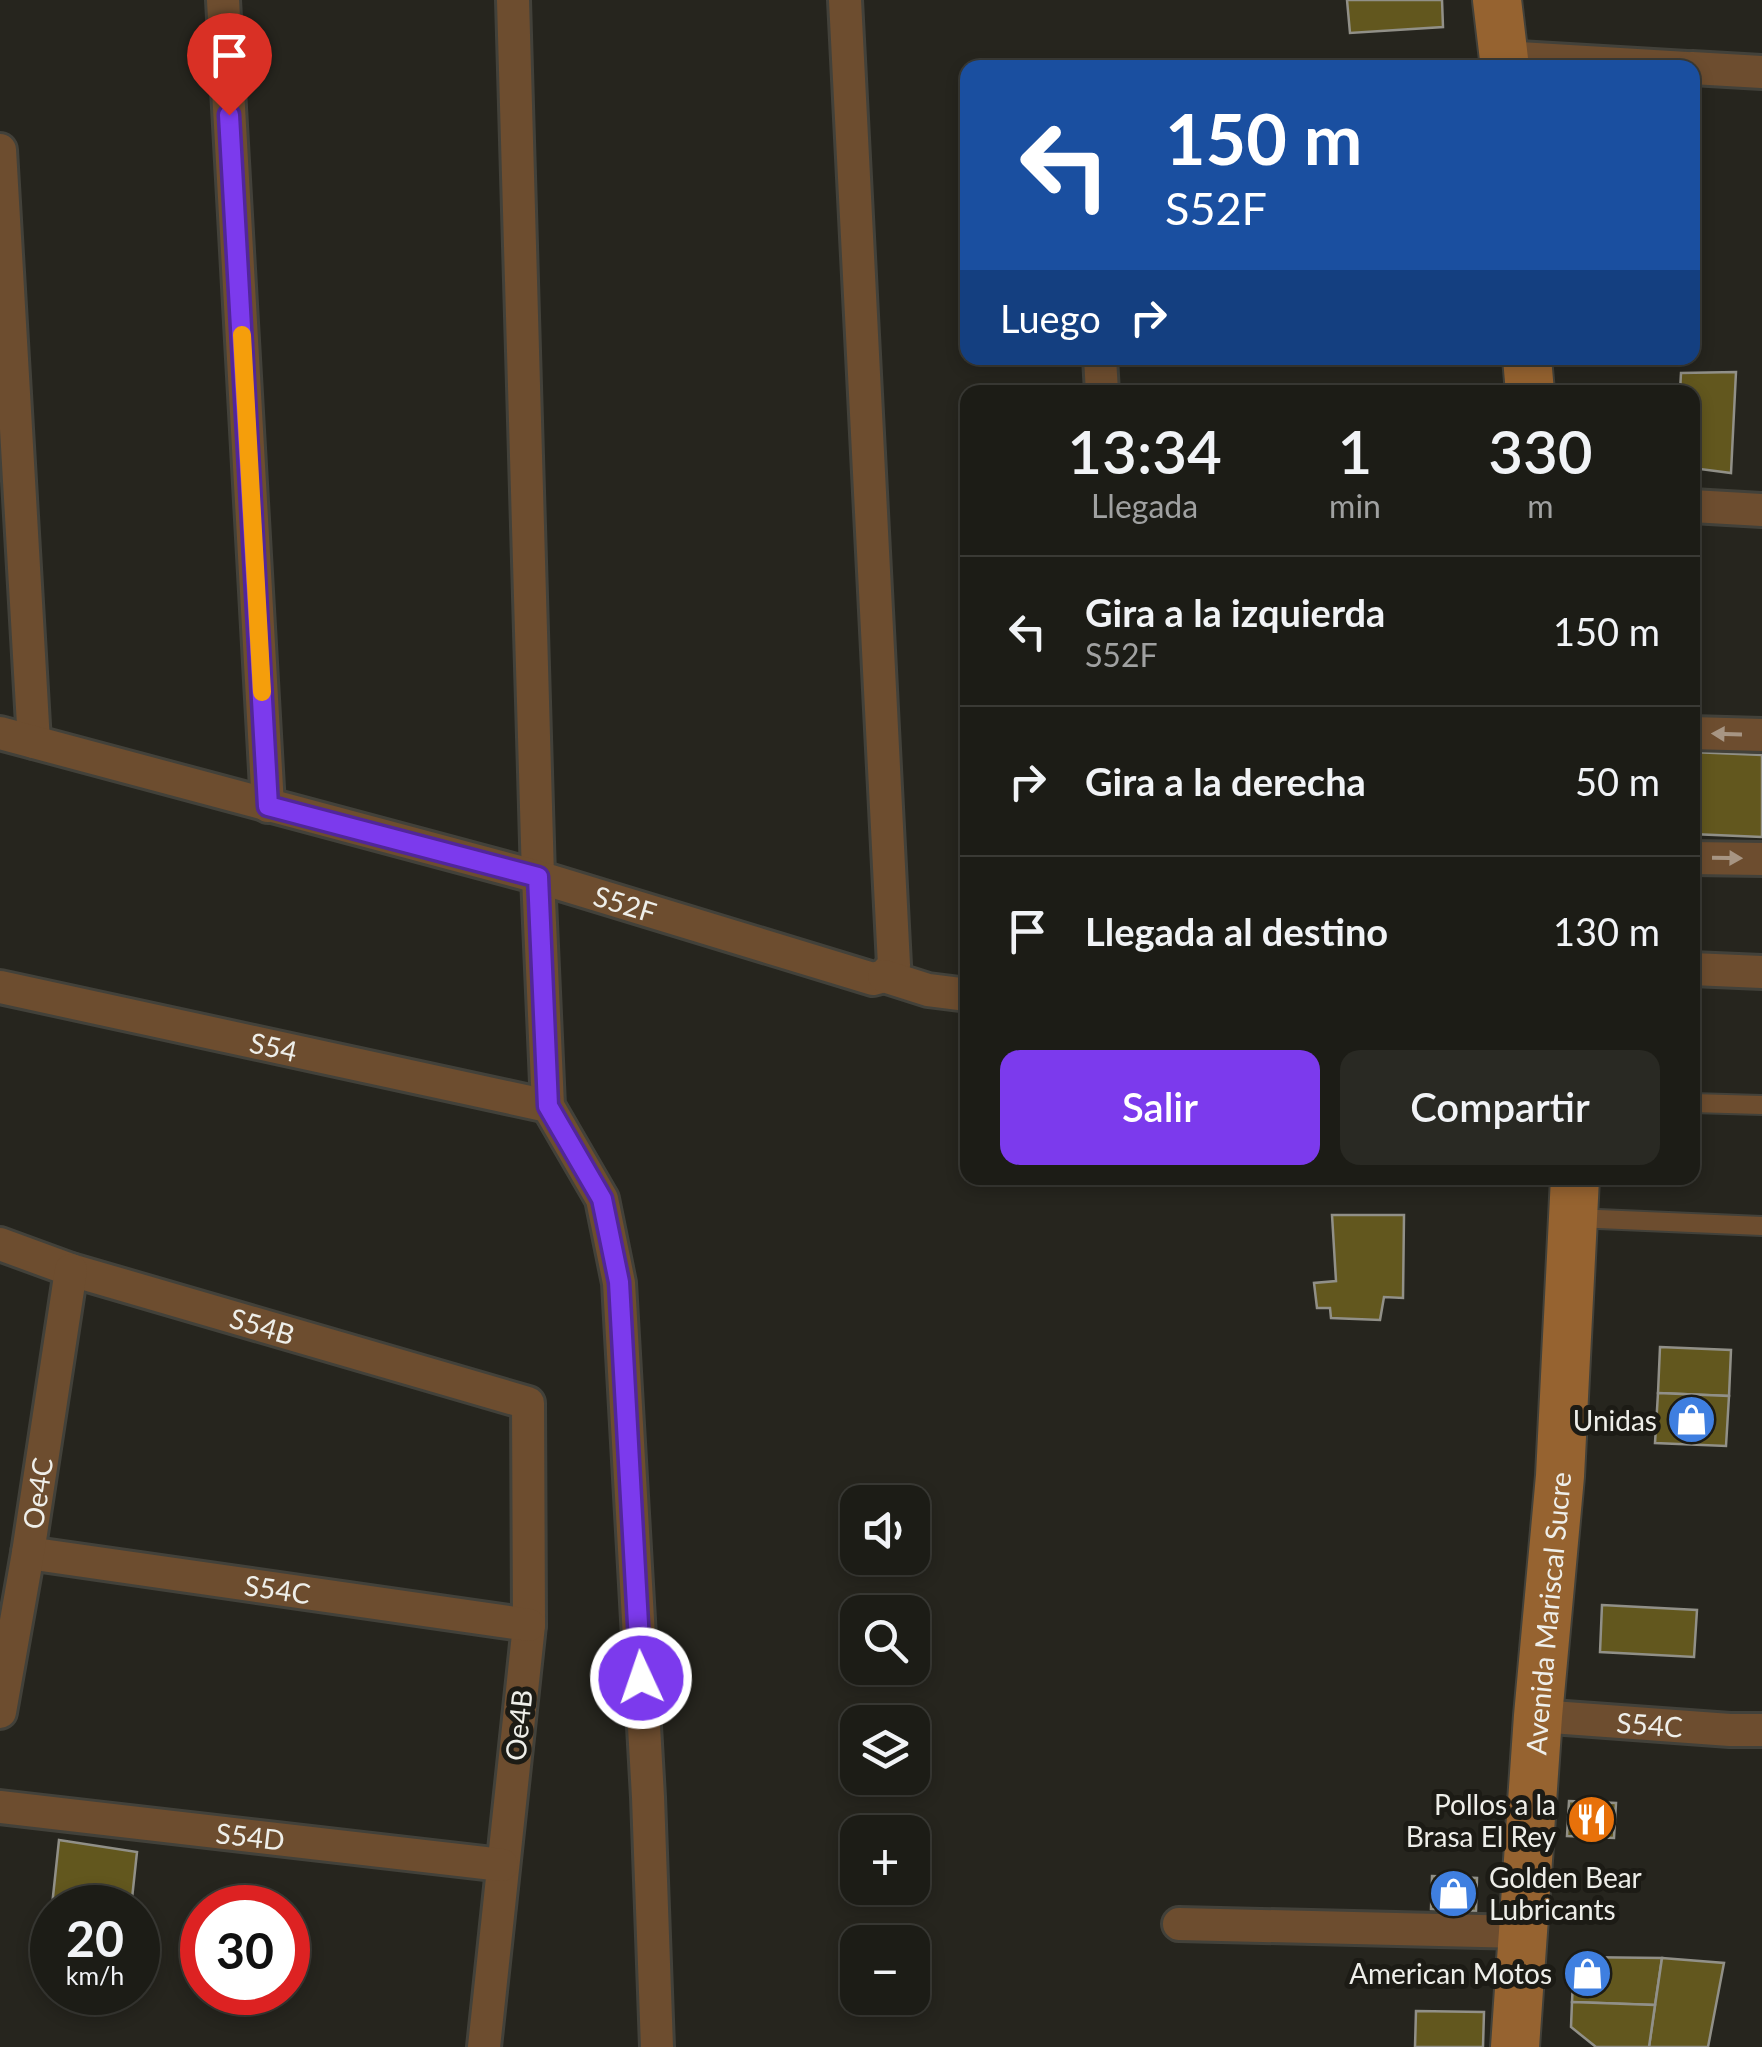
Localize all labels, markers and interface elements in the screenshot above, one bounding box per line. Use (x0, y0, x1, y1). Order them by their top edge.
pin (187, 13, 272, 116)
icon: arrive (202, 28, 257, 83)
text: 150 m (1165, 96, 1362, 180)
icon: left (1000, 100, 1130, 230)
text: S52F (1165, 181, 1267, 235)
icon: right (1121, 290, 1176, 345)
text: Luego (1000, 295, 1101, 341)
text: 13:34 (1067, 415, 1222, 487)
text: 1 (1338, 415, 1372, 487)
text: 330 (1488, 415, 1593, 487)
text: Llegada (1091, 486, 1198, 525)
text: min (1329, 486, 1381, 525)
text: m (1527, 486, 1554, 525)
text: Gira a la izquierda (1085, 589, 1385, 635)
icon: left (1000, 604, 1055, 659)
text: 150 m (1553, 608, 1660, 654)
text: S52F (1085, 635, 1158, 674)
one-way arrow (1711, 726, 1743, 742)
icon: right (1000, 754, 1055, 809)
text: Gira a la derecha (1085, 758, 1366, 804)
text: 50 m (1575, 758, 1660, 804)
one-way arrow (1712, 851, 1744, 867)
street label: S52F (590, 878, 660, 929)
icon: arrive (1000, 904, 1055, 959)
text: Llegada al destino (1085, 908, 1388, 954)
text: 130 m (1553, 908, 1660, 954)
street label: S54 (247, 1025, 301, 1068)
button: Salir (1000, 1050, 1320, 1165)
button: Compartir (1340, 1050, 1660, 1165)
street label: S54B (226, 1300, 299, 1351)
shop icon: Unidas (1666, 1394, 1718, 1446)
place label: Unidas (1573, 1403, 1657, 1437)
street label: Oe4C (15, 1455, 59, 1531)
street label: Avenida Mariscal Sucre (1518, 1470, 1577, 1756)
map controls (840, 1485, 930, 2015)
button: sound (840, 1485, 930, 1575)
street label: S54C (242, 1567, 313, 1610)
button: search (840, 1595, 930, 1685)
position arrow (589, 1626, 693, 1730)
street label: Oe4B (497, 1688, 539, 1762)
button: layers (840, 1705, 930, 1795)
street label: S54C (1615, 1705, 1684, 1744)
place label: Pollos a la Brasa El Rey (1406, 1787, 1557, 1853)
restaurant icon: Pollos a la Brasa El Rey (1565, 1794, 1617, 1846)
street label: S54D (214, 1815, 287, 1857)
button: + (840, 1815, 930, 1905)
place label: Golden Bear Lubricants (1489, 1860, 1642, 1926)
shop icon: Golden Bear Lubricants (1428, 1867, 1480, 1919)
speed limit sign: 30 (180, 1885, 310, 2015)
text: 20 (66, 1908, 124, 1968)
button: − (840, 1925, 930, 2015)
shop icon: American Motos (1561, 1947, 1613, 1999)
place label: American Motos (1349, 1956, 1552, 1990)
text: km/h (66, 1960, 124, 1990)

